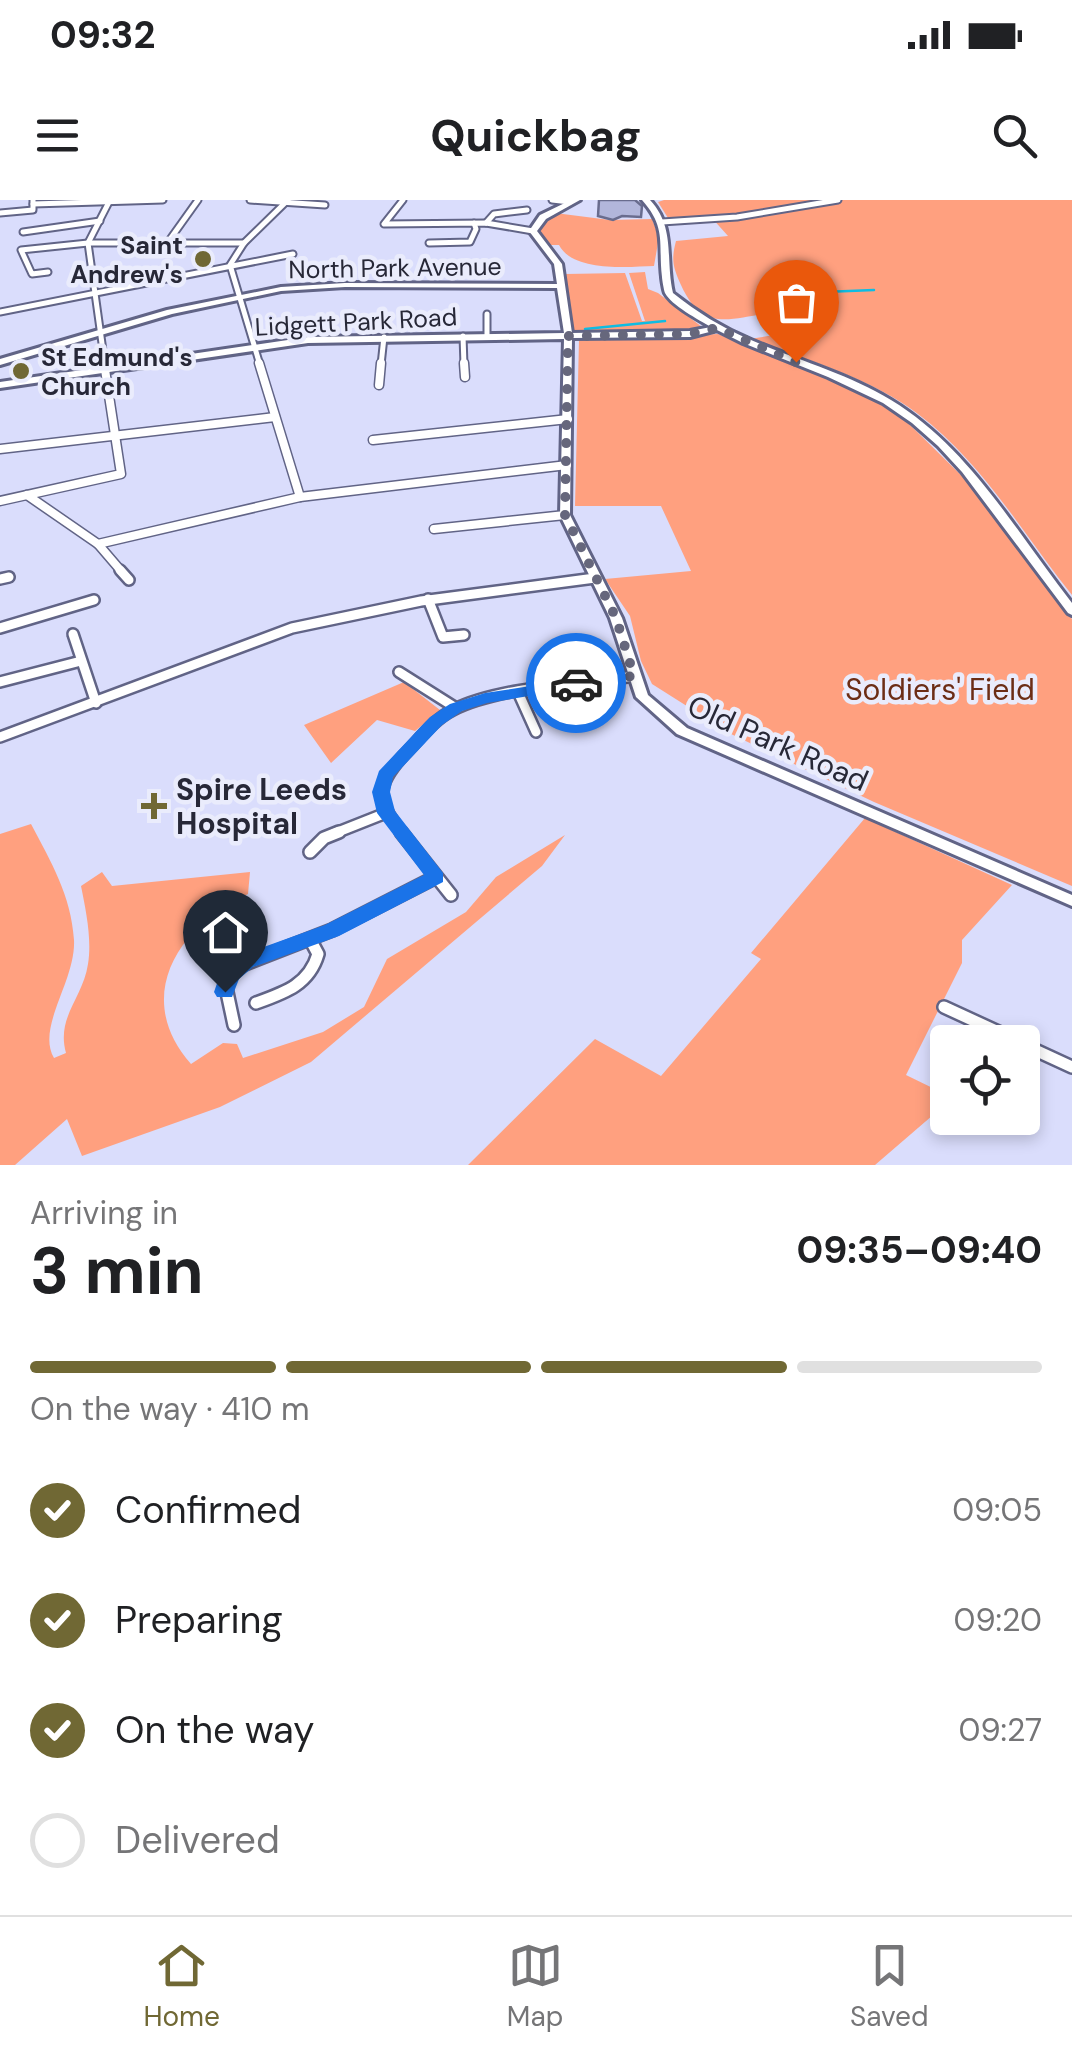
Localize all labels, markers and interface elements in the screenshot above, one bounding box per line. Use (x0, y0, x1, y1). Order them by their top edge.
text: 09:32 (50, 10, 155, 60)
text: Quickbag (430, 106, 642, 165)
icon: menu (30, 108, 85, 163)
icon: search (987, 108, 1042, 163)
place label: Saint Andrew's (70, 229, 183, 291)
marker: Saint Andrew's (192, 248, 214, 270)
street label: North Park Avenue (288, 250, 502, 286)
pin (754, 260, 839, 363)
icon: bag (769, 275, 824, 330)
street label: Lidgett Park Road (254, 300, 458, 344)
place label: St Edmund's Church (41, 341, 193, 403)
marker: St Edmund's Church (10, 360, 32, 382)
courier (526, 633, 626, 733)
icon: car (549, 656, 604, 711)
park label: Soldiers' Field (845, 670, 1035, 709)
street label: Old Park Road (682, 686, 874, 800)
place label: Spire Leeds Hospital (176, 770, 347, 843)
marker: Spire Leeds Hospital (141, 793, 167, 819)
pin (183, 890, 268, 993)
icon: home (198, 905, 253, 960)
map controls (930, 1025, 1040, 1135)
button: locate (930, 1025, 1040, 1135)
text: Arriving in (30, 1192, 178, 1234)
text: 09:35–09:40 (796, 1225, 1042, 1275)
text: 3 min (30, 1229, 204, 1313)
text: On the way · 410 m (30, 1388, 310, 1430)
icon: check (30, 1483, 85, 1538)
text: Confirmed (115, 1485, 301, 1535)
text: 09:05 (952, 1489, 1042, 1531)
icon: check (30, 1593, 85, 1648)
text: Preparing (115, 1595, 283, 1645)
text: 09:20 (954, 1599, 1042, 1641)
icon: check (30, 1703, 85, 1758)
text: On the way (115, 1705, 314, 1755)
text: 09:27 (959, 1709, 1042, 1751)
text: Delivered (115, 1815, 280, 1865)
tab: Home (143, 1938, 220, 2035)
tab: Map (507, 1938, 563, 2035)
tab: Saved (850, 1938, 929, 2035)

